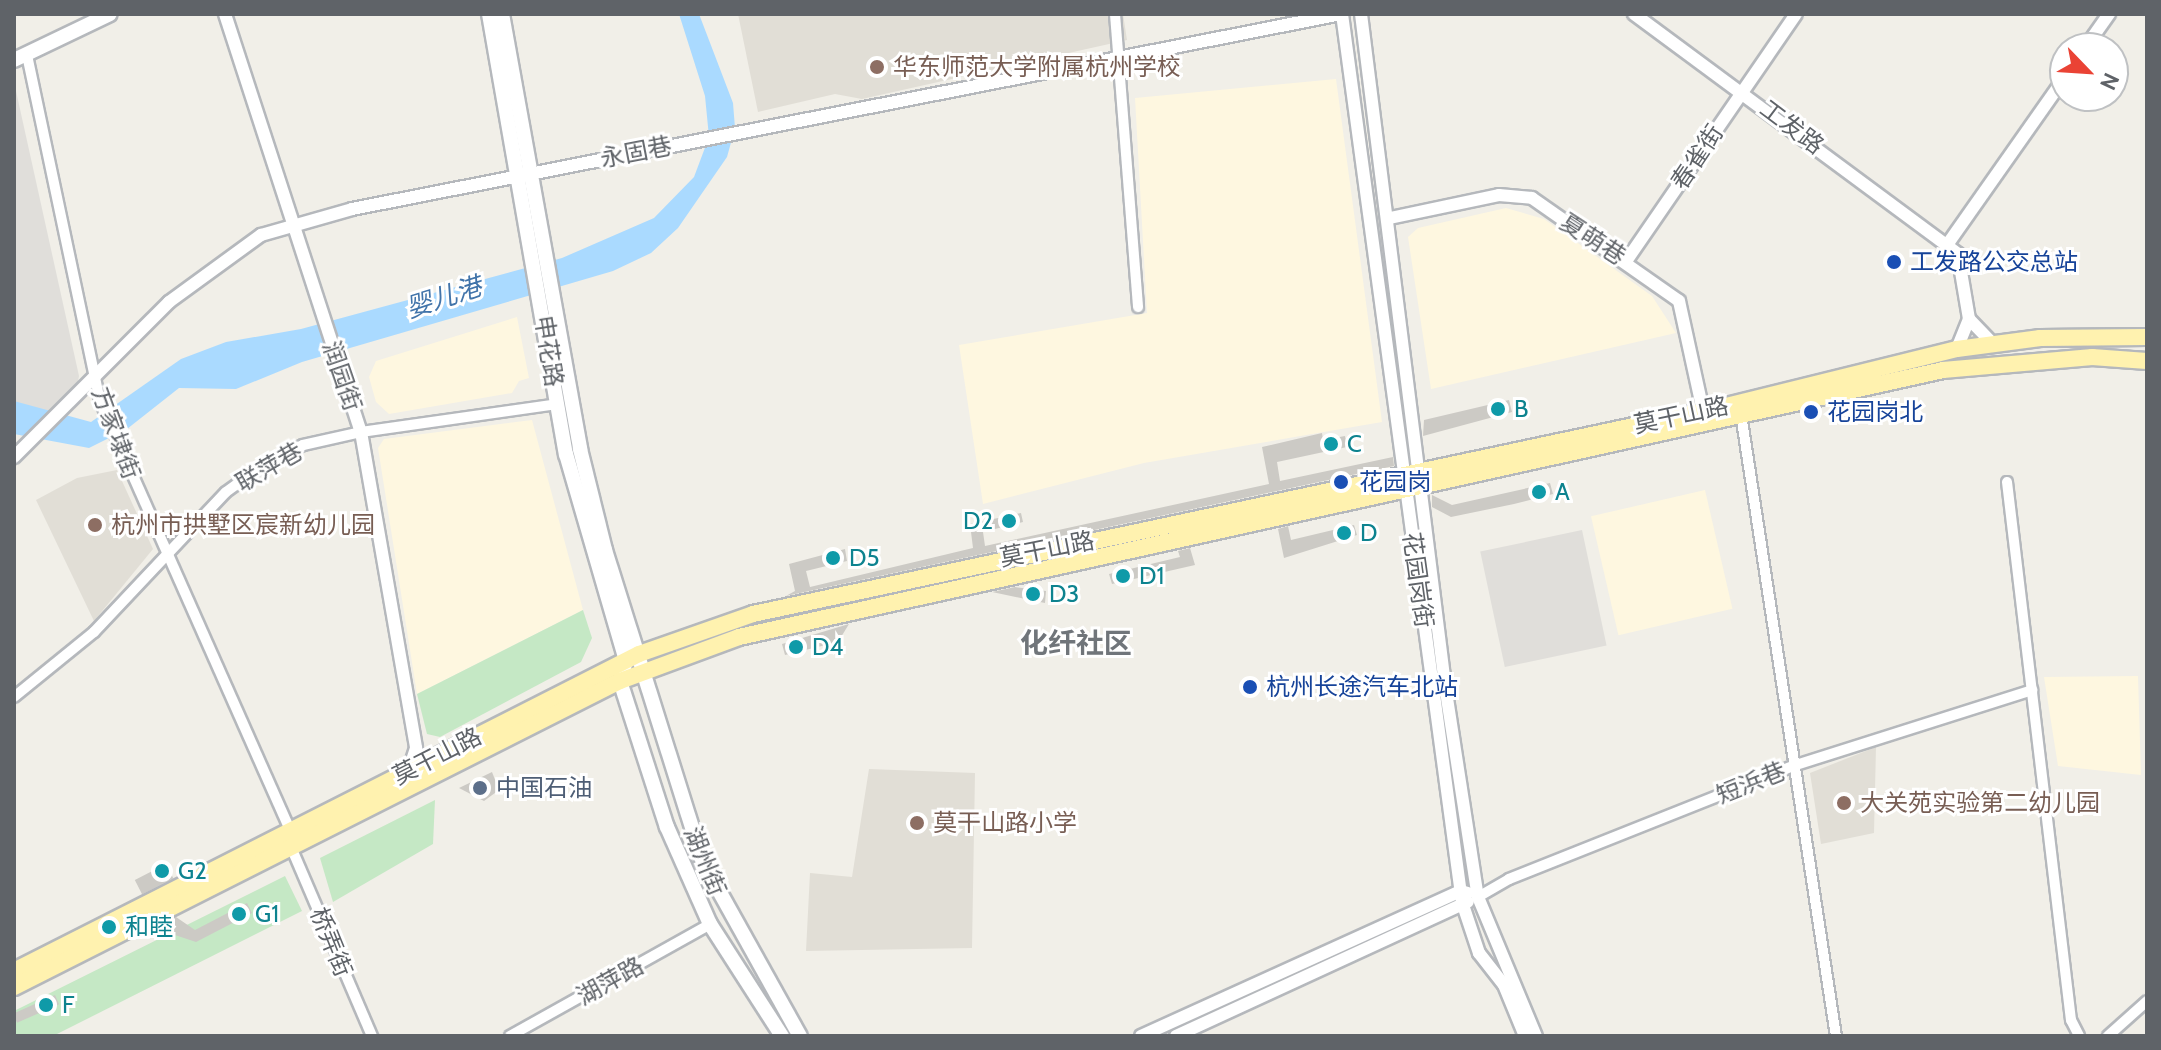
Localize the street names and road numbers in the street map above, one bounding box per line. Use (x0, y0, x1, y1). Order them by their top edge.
street label: 工发路 (1755, 94, 1829, 160)
street label: 春雀街 (1665, 119, 1729, 195)
street label: 永固巷 (598, 131, 674, 173)
street label: 夏萌巷 (1555, 207, 1631, 271)
street label: 申花路 (529, 313, 569, 389)
street label: 润园街 (317, 337, 367, 415)
street label: 方家埭街 (86, 383, 146, 483)
street label: 莫干山路 (1631, 391, 1731, 439)
street label: 联萍巷 (231, 437, 307, 497)
street label: 莫干山路 (997, 526, 1097, 572)
street label: 花园岗街 (1397, 530, 1439, 630)
street label: 莫干山路 (388, 721, 486, 791)
street label: 短浜巷 (1712, 756, 1790, 810)
street label: 湖州街 (678, 822, 732, 900)
street label: 桥弄街 (304, 903, 358, 981)
street label: 湖萍路 (572, 951, 648, 1011)

